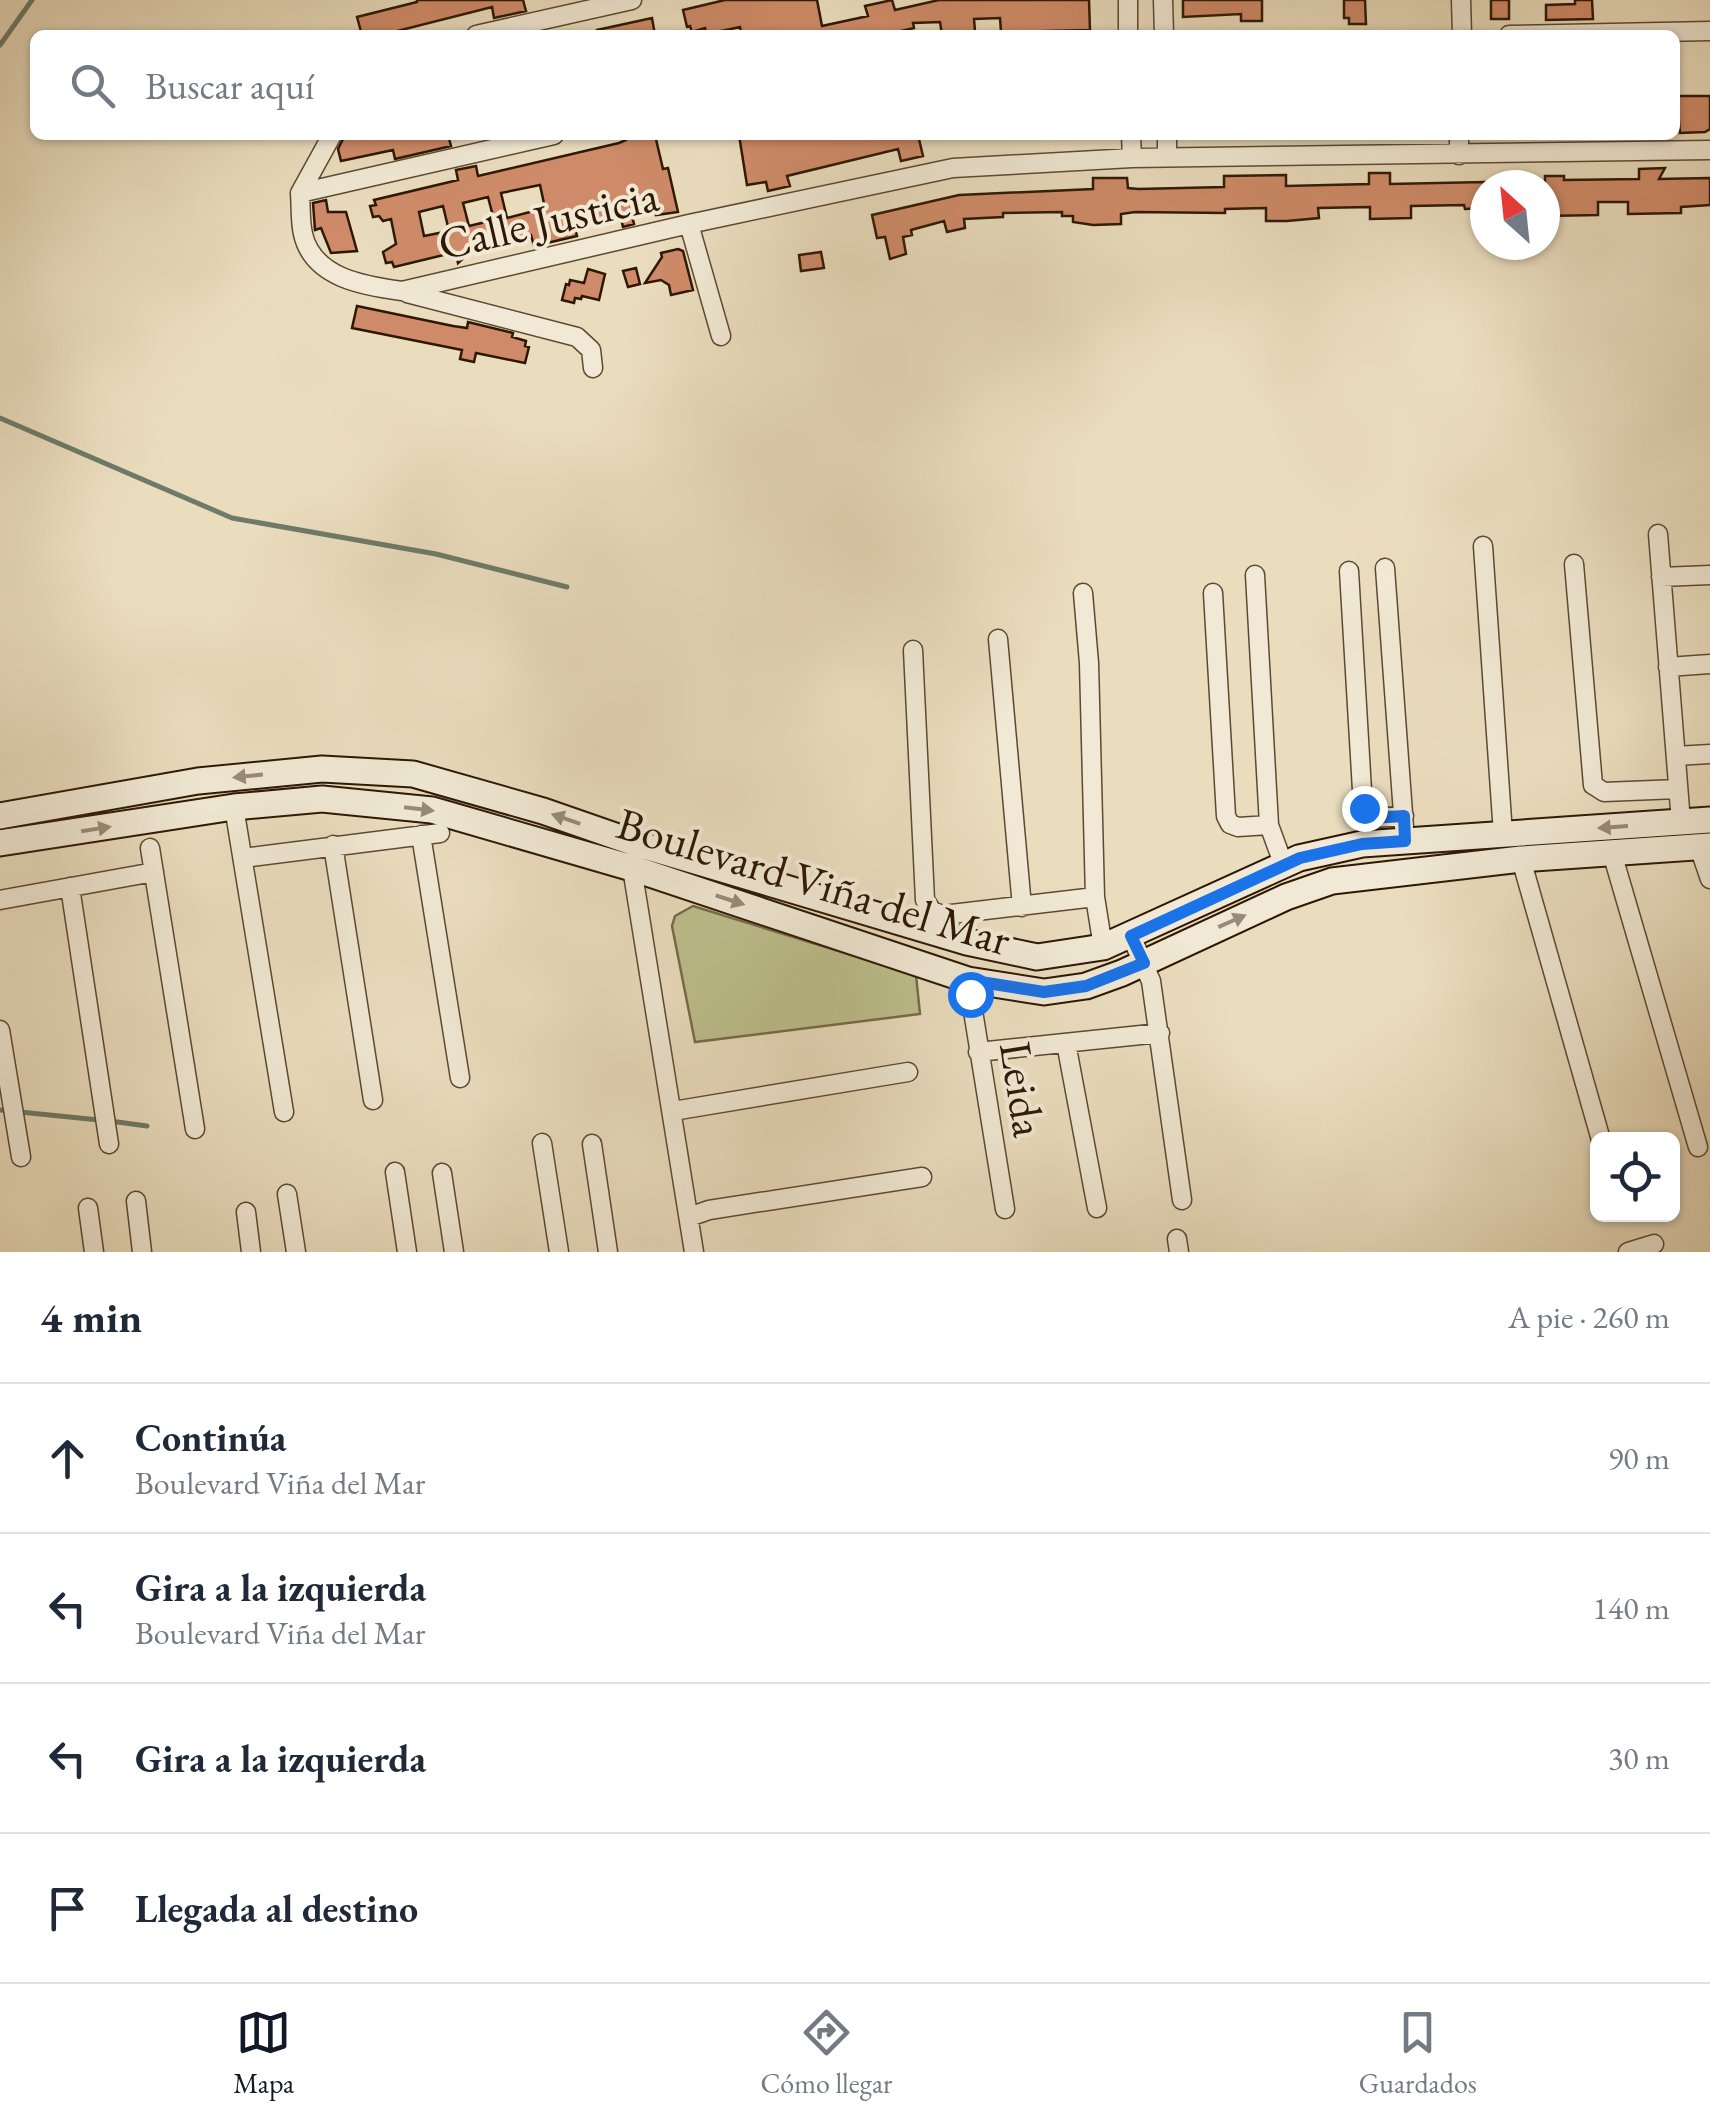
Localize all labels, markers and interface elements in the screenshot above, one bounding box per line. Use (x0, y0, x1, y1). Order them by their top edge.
search box (30, 30, 1680, 140)
icon: search (65, 58, 120, 113)
text: Buscar aquí (145, 61, 314, 110)
street label: Calle Justicia (432, 166, 664, 272)
north arrow (1470, 170, 1560, 260)
one-way arrow (232, 769, 263, 785)
route end (1342, 786, 1388, 832)
street label: Boulevard Viña del Mar (610, 794, 1018, 968)
one-way arrow (403, 801, 435, 817)
one-way arrow (551, 811, 581, 826)
one-way arrow (1596, 819, 1628, 835)
one-way arrow (81, 821, 113, 836)
one-way arrow (716, 894, 746, 909)
one-way arrow (1217, 913, 1247, 929)
route start (948, 972, 994, 1018)
street label: Leida (987, 1037, 1059, 1141)
map controls (1590, 1132, 1680, 1222)
button: locate (1590, 1132, 1680, 1222)
text: 4 min (40, 1290, 142, 1345)
text: A pie · 260 m (1508, 1296, 1670, 1338)
text: Continúa (135, 1413, 287, 1462)
icon: ahead (40, 1431, 95, 1486)
text: 90 m (1608, 1437, 1670, 1479)
text: Boulevard Viña del Mar (135, 1462, 425, 1504)
text: Gira a la izquierda (135, 1563, 426, 1612)
icon: left (40, 1581, 95, 1636)
text: 140 m (1593, 1587, 1670, 1629)
text: Boulevard Viña del Mar (135, 1612, 425, 1654)
icon: left (40, 1731, 95, 1786)
text: Gira a la izquierda (135, 1734, 426, 1783)
text: 30 m (1608, 1737, 1670, 1779)
icon: arrive (40, 1881, 95, 1936)
text: Llegada al destino (135, 1884, 418, 1933)
tab: Mapa (233, 2005, 294, 2101)
tab: Cómo llegar (760, 2005, 892, 2101)
tab: Guardados (1359, 2005, 1477, 2101)

